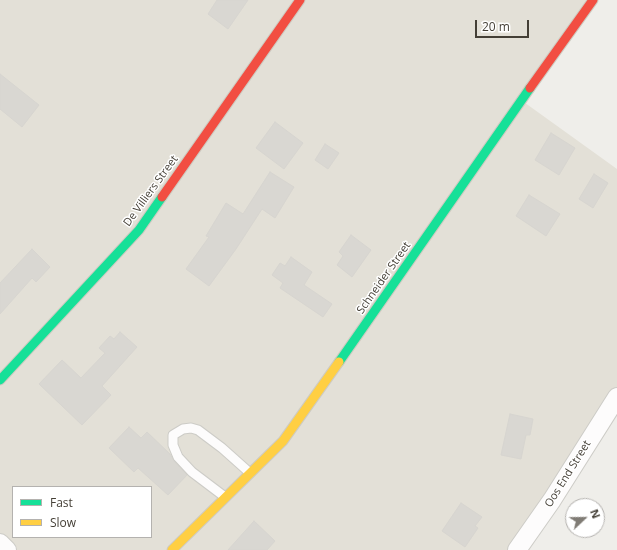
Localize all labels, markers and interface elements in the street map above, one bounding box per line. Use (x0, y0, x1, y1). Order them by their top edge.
scale bar (477, 12, 531, 38)
text: 20 m (482, 18, 510, 35)
street label: De Villiers Street (121, 153, 181, 229)
street label: Schneider Street (354, 240, 414, 316)
street label: Oos End Street (542, 438, 594, 510)
legend (12, 486, 152, 538)
text: Fast (50, 494, 73, 511)
north arrow (565, 498, 605, 538)
text: N (587, 507, 604, 521)
text: Slow (50, 514, 76, 531)

